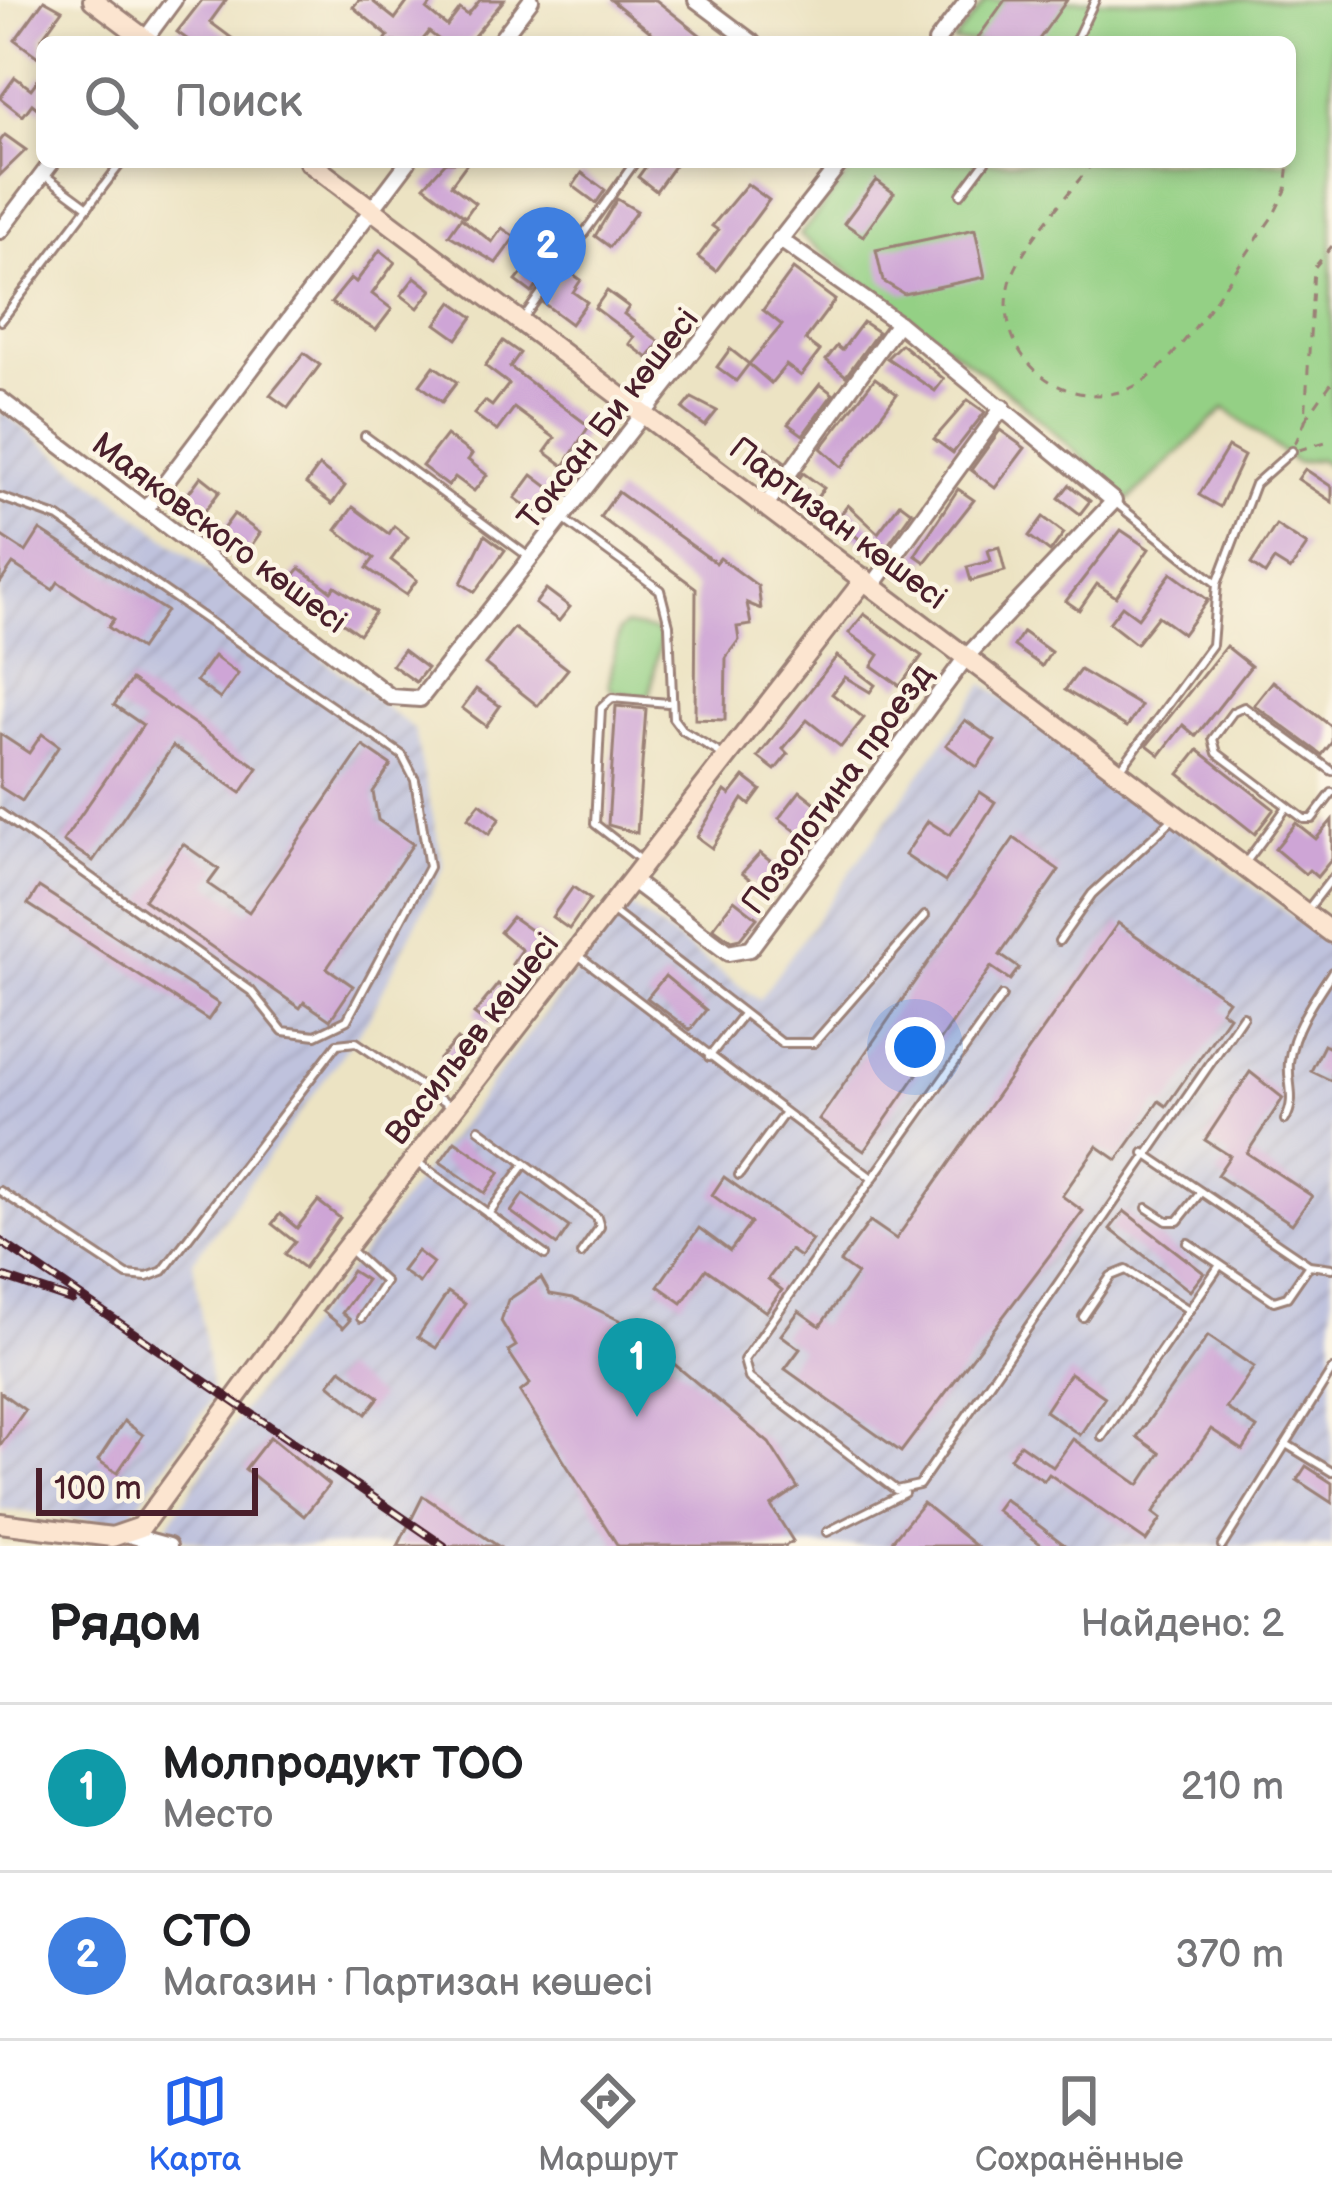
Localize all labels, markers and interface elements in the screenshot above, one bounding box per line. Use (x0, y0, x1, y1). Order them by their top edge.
search box (36, 36, 1296, 168)
icon: search (78, 69, 144, 135)
text: Поиск (174, 75, 302, 130)
pin: 2 (508, 207, 586, 306)
street label: Токсан Би көшесі (510, 300, 708, 538)
street label: Маяковского көшесі (83, 425, 354, 643)
street label: Партизан көшесі (721, 429, 955, 619)
street label: Позолотина проезд (733, 656, 942, 922)
street label: Васильев көшесі (377, 925, 568, 1153)
your location (885, 1017, 945, 1077)
pin: 1 (598, 1318, 676, 1417)
scale bar (36, 1462, 258, 1515)
text: 100 m (54, 1469, 142, 1509)
text: Рядом (48, 1594, 202, 1655)
text: Найдено: 2 (1080, 1601, 1284, 1648)
text: Молпродукт ТОО (162, 1737, 524, 1792)
text: 1 (79, 1764, 95, 1811)
text: 210 m (1181, 1764, 1284, 1811)
text: Место (162, 1792, 273, 1839)
text: СТО (162, 1905, 251, 1960)
text: 2 (75, 1932, 99, 1979)
text: 370 m (1175, 1932, 1284, 1979)
text: Магазин · Партизан көшесі (162, 1960, 653, 2007)
tab: Карта (148, 2068, 241, 2180)
tab: Маршрут (538, 2068, 678, 2180)
tab: Сохранённые (975, 2068, 1184, 2180)

